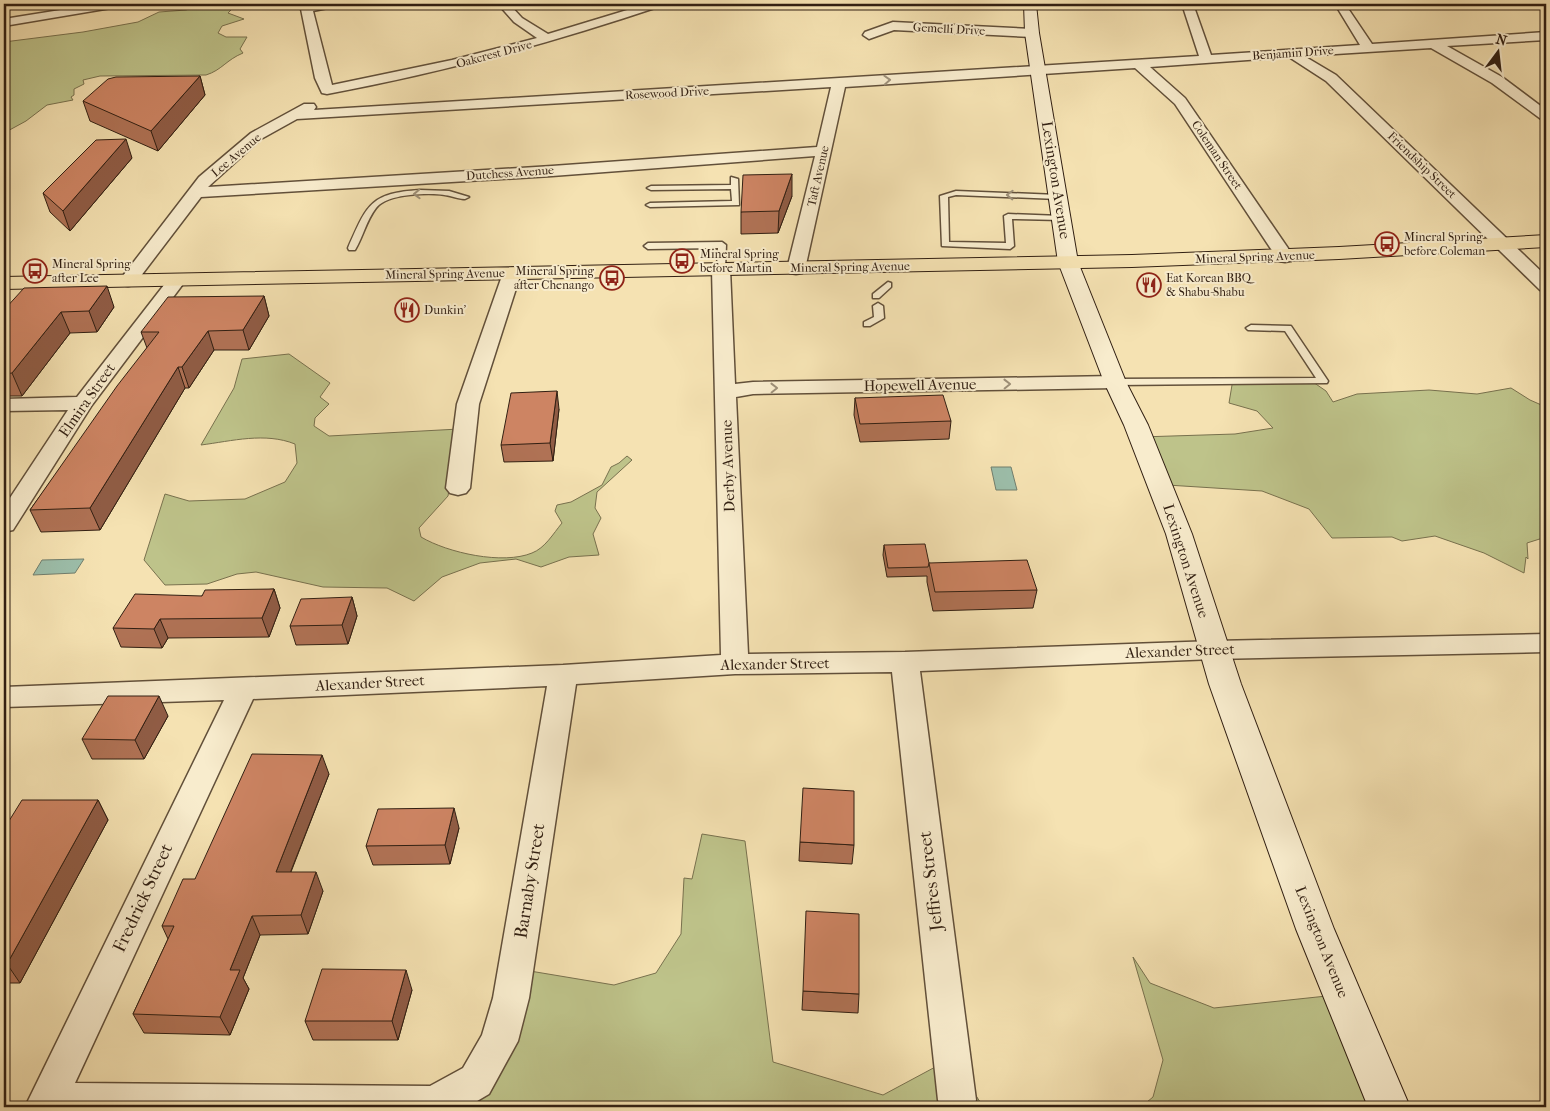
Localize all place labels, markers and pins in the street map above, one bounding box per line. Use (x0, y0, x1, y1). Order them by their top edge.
place label: Mineral Spring before Coleman (1403, 230, 1485, 258)
bus stop icon: Mineral Spring before Coleman (1374, 231, 1400, 257)
place label: Mineral Spring before Martin (699, 247, 779, 275)
bus stop icon: Mineral Spring before Martin (669, 248, 695, 274)
place label: Mineral Spring after Lee (52, 257, 131, 285)
bus stop icon: Mineral Spring after Lee (22, 258, 48, 284)
place label: Mineral Spring after Chenango (514, 264, 595, 292)
bus stop icon: Mineral Spring after Chenango (599, 265, 625, 291)
place label: Eat Korean BBQ & Shabu-Shabu (1166, 271, 1255, 299)
restaurant icon: Eat Korean BBQ & Shabu-Shabu (1136, 272, 1162, 298)
restaurant icon: Dunkin' (394, 297, 420, 323)
place label: Dunkin' (424, 303, 467, 317)

